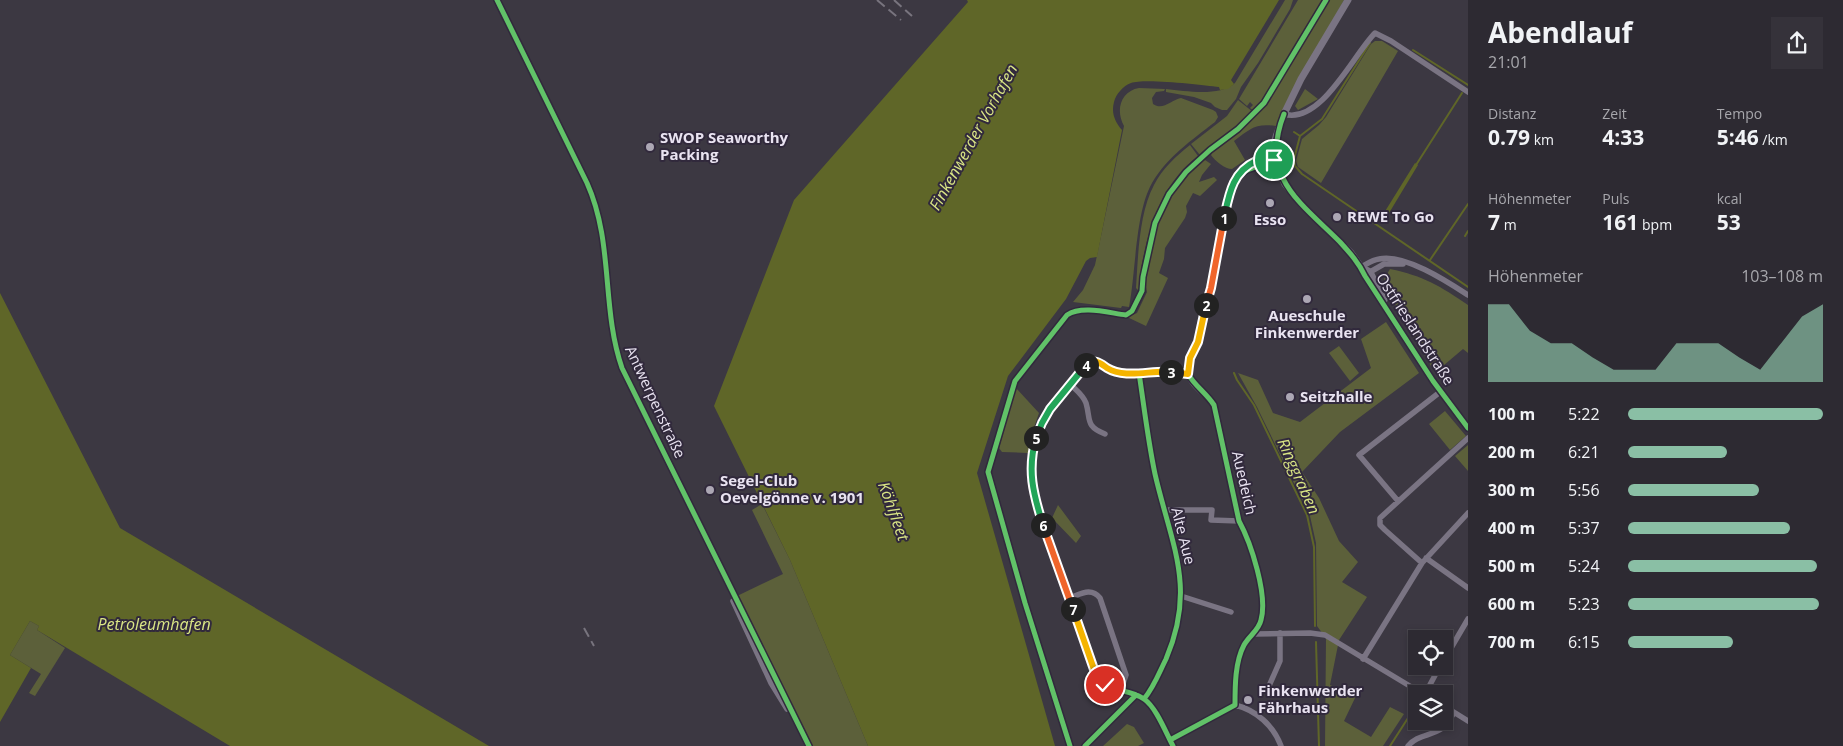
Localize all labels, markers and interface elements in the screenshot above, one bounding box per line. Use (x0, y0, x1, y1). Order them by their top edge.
text: Abendlauf (1488, 13, 1632, 51)
button: share (1771, 17, 1823, 69)
text: 21:01 (1488, 51, 1529, 73)
water label: Finkenwerder Vorhafen (924, 60, 1022, 214)
text: Distanz (1488, 104, 1536, 123)
text: Zeit (1602, 104, 1627, 123)
text: Tempo (1717, 104, 1762, 123)
text: 0.79 (1488, 123, 1530, 151)
text: 4:33 (1602, 123, 1644, 151)
text: 5:46 (1717, 123, 1759, 151)
place label: SWOP Seaworthy Packing (660, 127, 789, 164)
text: km (1530, 130, 1554, 149)
text: /km (1759, 130, 1788, 149)
pin (1253, 139, 1295, 181)
marker: SWOP Seaworthy Packing (644, 141, 656, 153)
icon: arrive (1260, 146, 1288, 174)
text: Höhenmeter (1488, 189, 1571, 208)
text: Puls (1602, 189, 1630, 208)
text: kcal (1717, 189, 1742, 208)
marker: Esso (1264, 197, 1276, 209)
pin: 1 (1212, 206, 1236, 230)
place label: REWE To Go (1347, 206, 1434, 226)
text: 7 (1488, 208, 1500, 236)
text: 161 (1602, 208, 1638, 236)
text: 53 (1717, 208, 1741, 236)
text: 1 (1220, 209, 1229, 228)
place label: Esso (1254, 209, 1286, 229)
marker: REWE To Go (1331, 211, 1343, 223)
text: m (1500, 215, 1517, 234)
text: bpm (1638, 215, 1672, 234)
text: Höhenmeter (1488, 265, 1583, 287)
text: 103–108 m (1741, 265, 1823, 287)
street label: Ostfrieslandstraße (1372, 269, 1460, 388)
pin: 2 (1194, 292, 1218, 318)
marker: Aueschule Finkenwerder (1301, 293, 1313, 305)
text: 2 (1202, 296, 1211, 315)
place label: Aueschule Finkenwerder (1255, 305, 1359, 342)
street label: Antwerpenstraße (621, 342, 691, 461)
pin: 4 (1074, 352, 1098, 378)
text: 4 (1082, 356, 1091, 375)
pin: 3 (1158, 360, 1184, 384)
text: 3 (1167, 363, 1176, 382)
place label: Seitzhalle (1300, 386, 1373, 406)
marker: Seitzhalle (1284, 391, 1296, 403)
text: 100 m (1488, 403, 1535, 425)
text: 5:22 (1568, 403, 1600, 425)
pin: 5 (1024, 426, 1048, 450)
text: 5 (1032, 429, 1041, 448)
water label: Ringgraben (1273, 435, 1325, 517)
text: 200 m (1488, 441, 1535, 463)
text: 6:21 (1568, 441, 1600, 463)
street label: Auedeich (1228, 449, 1262, 517)
place label: Segel-Club Oevelgönne v. 1901 (720, 470, 864, 507)
water label: Köhlfleet (873, 478, 915, 544)
text: 300 m (1488, 479, 1535, 501)
text: 5:56 (1568, 479, 1600, 501)
marker: Segel-Club Oevelgönne v. 1901 (704, 484, 716, 496)
street label: Alte Aue (1167, 505, 1201, 566)
pin: 6 (1030, 512, 1056, 538)
text: 6 (1039, 516, 1048, 535)
text: 400 m (1488, 517, 1535, 539)
text: 5:37 (1568, 517, 1600, 539)
text: 500 m (1488, 555, 1535, 577)
text: 5:24 (1568, 555, 1600, 577)
text: 600 m (1488, 593, 1535, 615)
text: 5:23 (1568, 593, 1600, 615)
pin: 7 (1060, 596, 1086, 622)
text: 7 (1069, 600, 1078, 619)
water label: Petroleumhafen (97, 613, 211, 635)
map controls (1408, 630, 1453, 730)
button: locate (1408, 630, 1453, 675)
text: 700 m (1488, 631, 1535, 653)
text: 6:15 (1568, 631, 1600, 653)
pin (1084, 664, 1126, 706)
icon: check (1091, 671, 1119, 699)
place label: Finkenwerder Fährhaus (1258, 680, 1363, 717)
button: layers (1408, 685, 1453, 730)
marker: Finkenwerder Fährhaus (1242, 694, 1254, 706)

